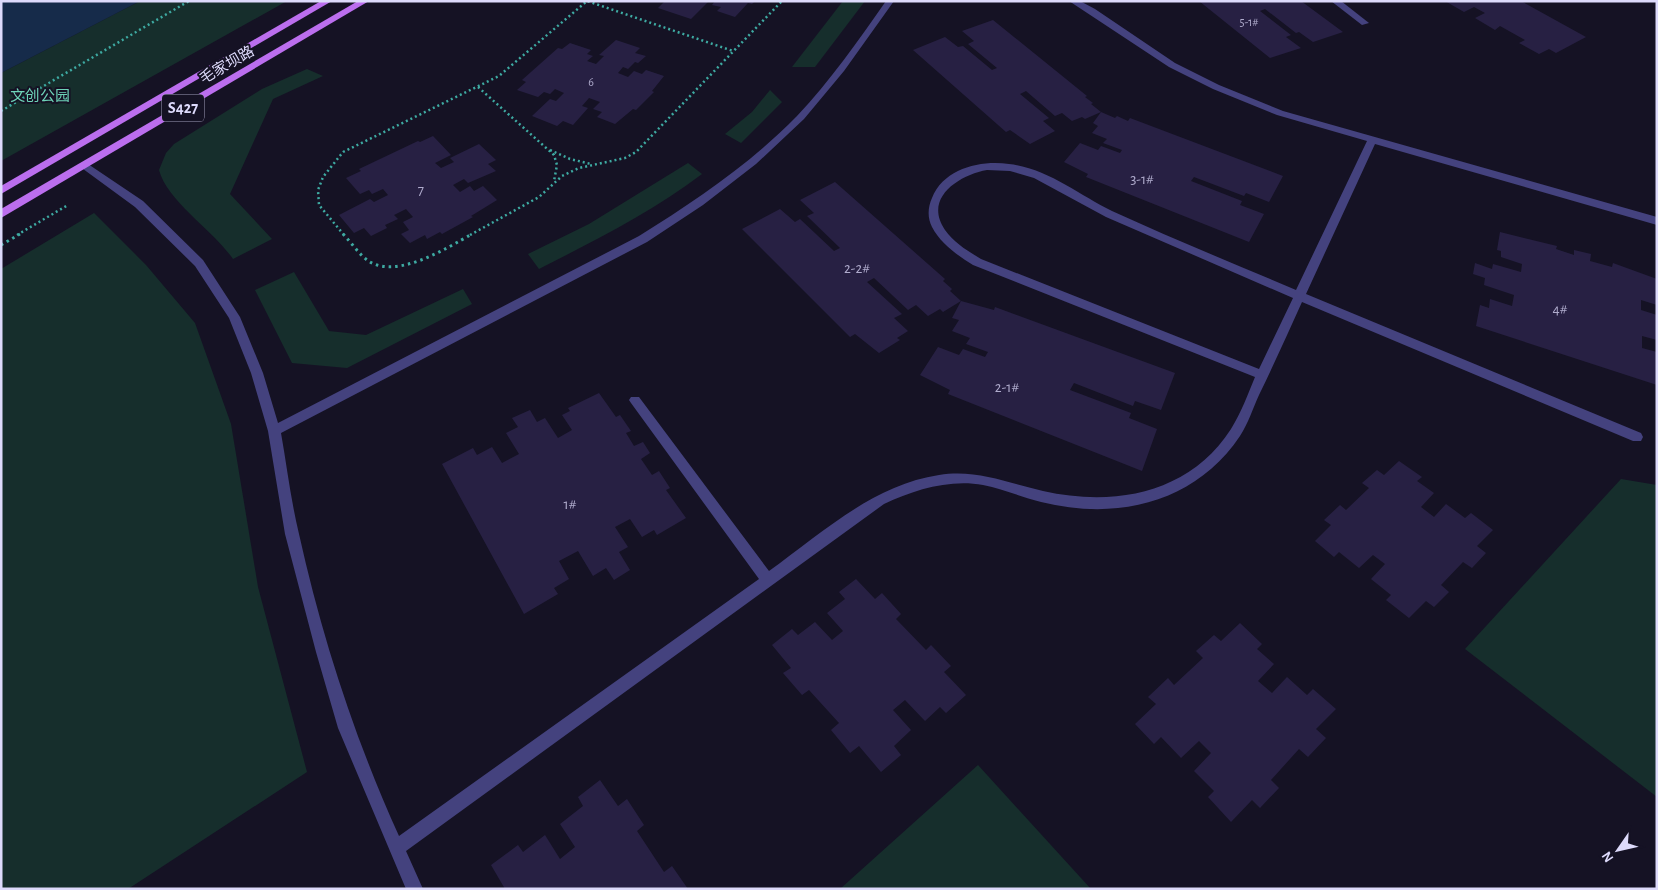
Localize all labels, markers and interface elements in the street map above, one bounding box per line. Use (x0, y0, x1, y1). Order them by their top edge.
house number: 5-1# (1239, 16, 1259, 28)
street label: 毛家坝路 (197, 43, 257, 86)
house number: 6 (588, 76, 594, 88)
park label: 文创公园 (10, 87, 70, 104)
road number: S427 (162, 95, 204, 122)
house number: 3-1# (1130, 172, 1154, 187)
house number: 7 (418, 183, 424, 198)
house number: 2-2# (844, 261, 870, 276)
house number: 4# (1553, 302, 1568, 317)
house number: 2-1# (995, 380, 1019, 395)
house number: 1# (564, 497, 577, 512)
north arrow (1593, 825, 1643, 875)
text: N (1600, 849, 1617, 865)

